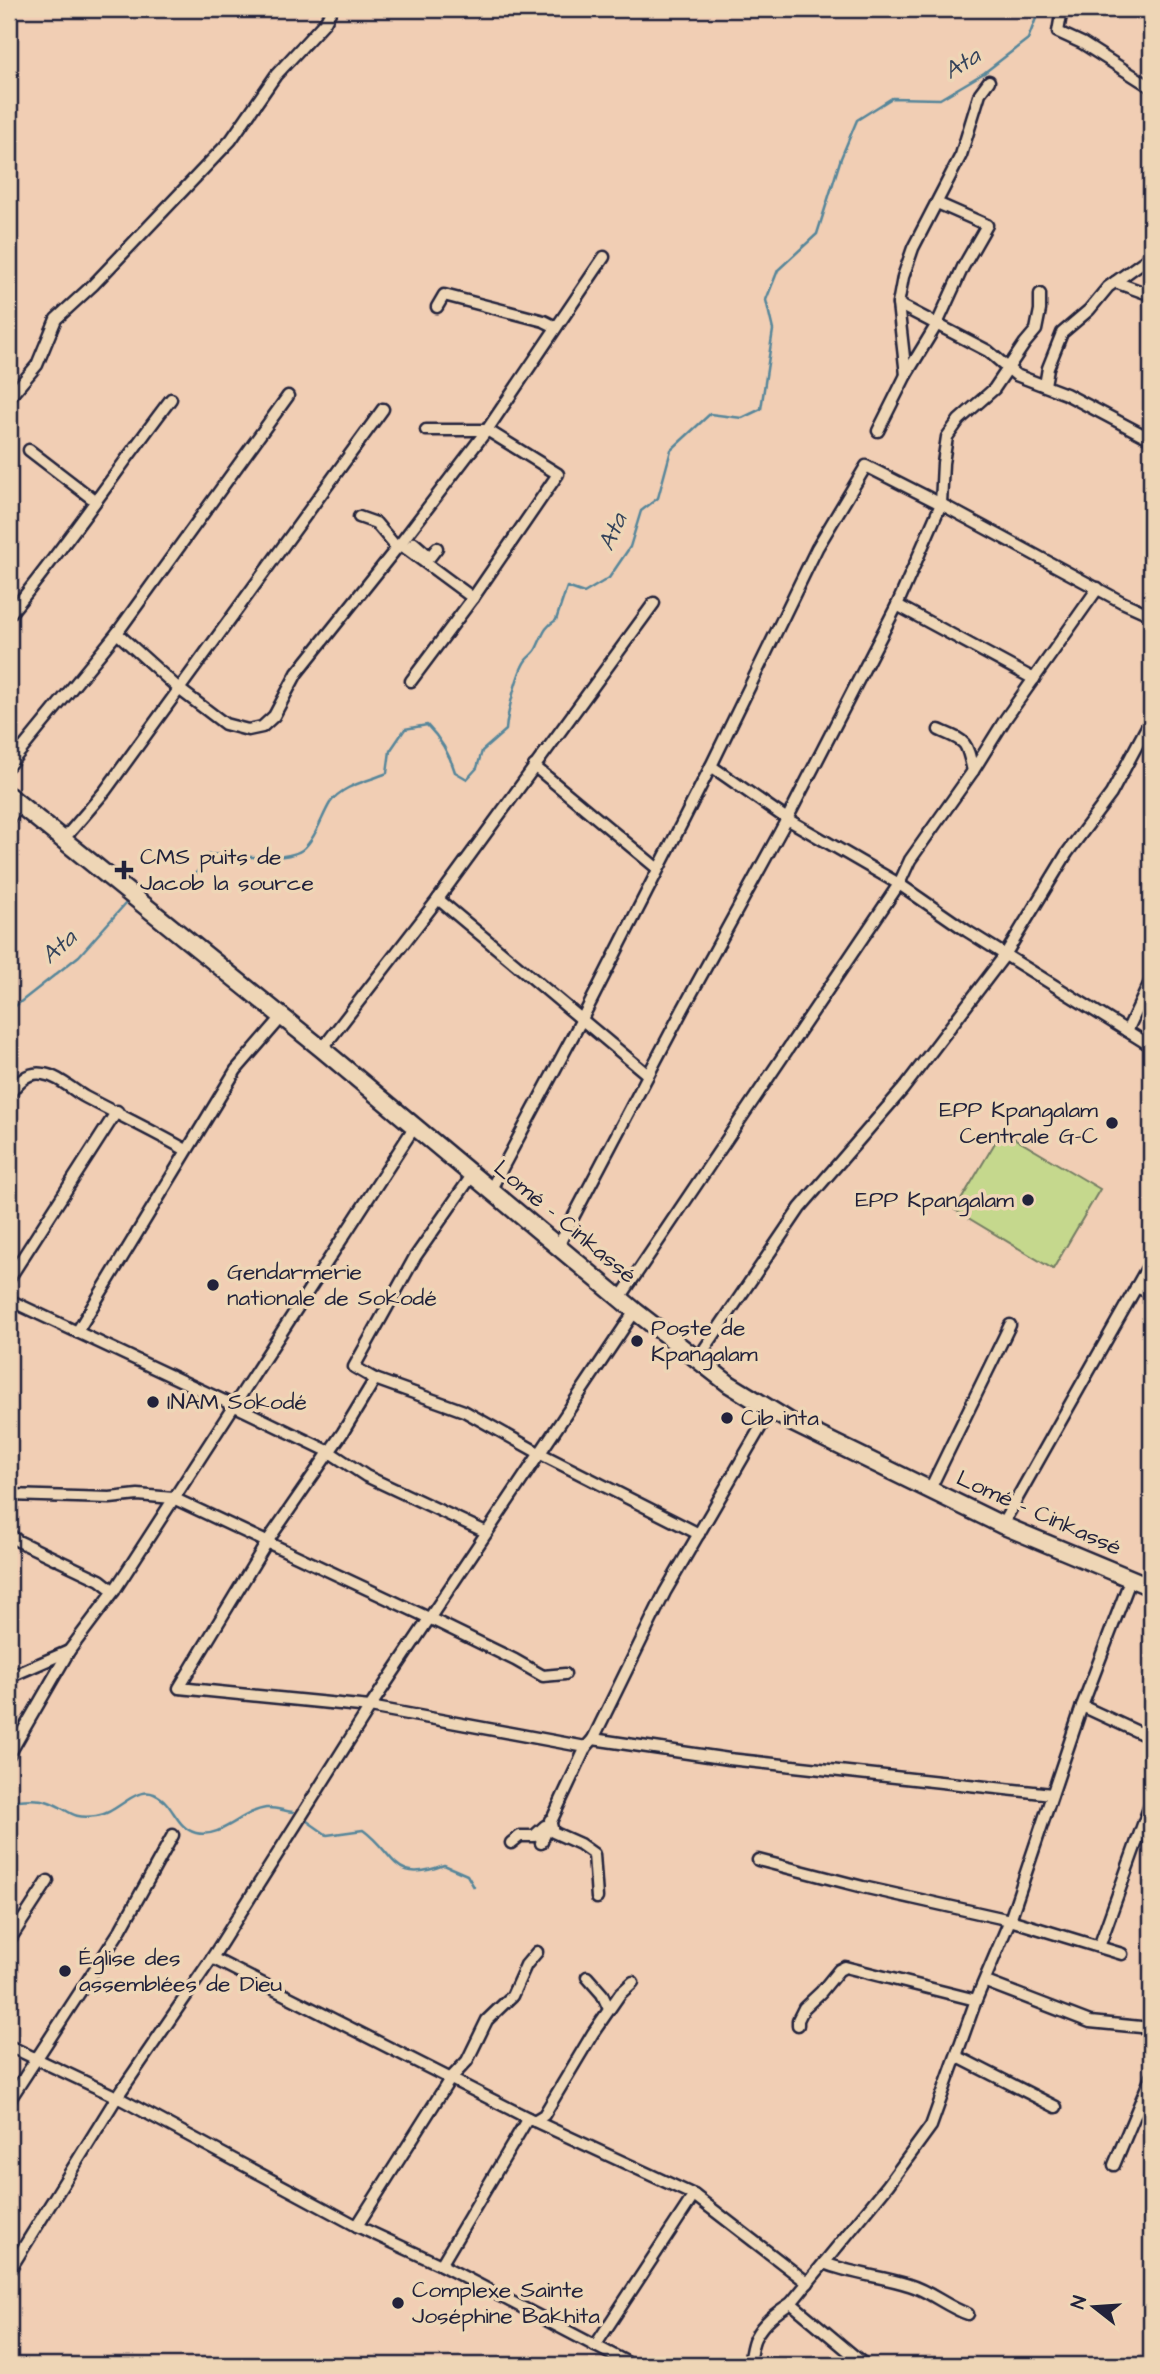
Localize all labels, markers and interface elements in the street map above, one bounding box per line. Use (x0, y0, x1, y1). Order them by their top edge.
water label: Ata (937, 39, 988, 88)
water label: Ata (590, 506, 637, 556)
place label: CMS puits de Jacob la source (140, 841, 314, 899)
marker: CMS puits de Jacob la source (114, 860, 134, 880)
water label: Ata (34, 921, 86, 972)
place label: EPP Kpangalam Centrale G-C (939, 1094, 1098, 1152)
marker: EPP Kpangalam Centrale G-C (1104, 1115, 1120, 1131)
street label: Lomé - Cinkassé (487, 1153, 643, 1291)
place label: EPP Kpangalam (855, 1184, 1014, 1217)
marker: EPP Kpangalam (1020, 1192, 1036, 1208)
place label: Gendarmerie nationale de Sokodé (227, 1256, 437, 1314)
marker: Gendarmerie nationale de Sokodé (205, 1277, 221, 1293)
place label: Poste de Kpangalam (651, 1312, 758, 1371)
marker: Poste de Kpangalam (629, 1333, 645, 1349)
place label: INAM Sokodé (167, 1386, 307, 1418)
marker: INAM Sokodé (145, 1394, 161, 1410)
place label: Cib inta (741, 1402, 819, 1434)
marker: Cib inta (719, 1410, 735, 1426)
street label: Lomé - Cinkassé (951, 1462, 1127, 1564)
place label: Église des assemblées de Dieu (79, 1942, 282, 2000)
marker: Église des assemblées de Dieu (57, 1963, 73, 1979)
north arrow (1058, 2272, 1128, 2342)
place label: Complexe Sainte Joséphine Bakhita (412, 2274, 600, 2332)
text: N (1065, 2293, 1094, 2312)
marker: Complexe Sainte Joséphine Bakhita (390, 2295, 406, 2311)

